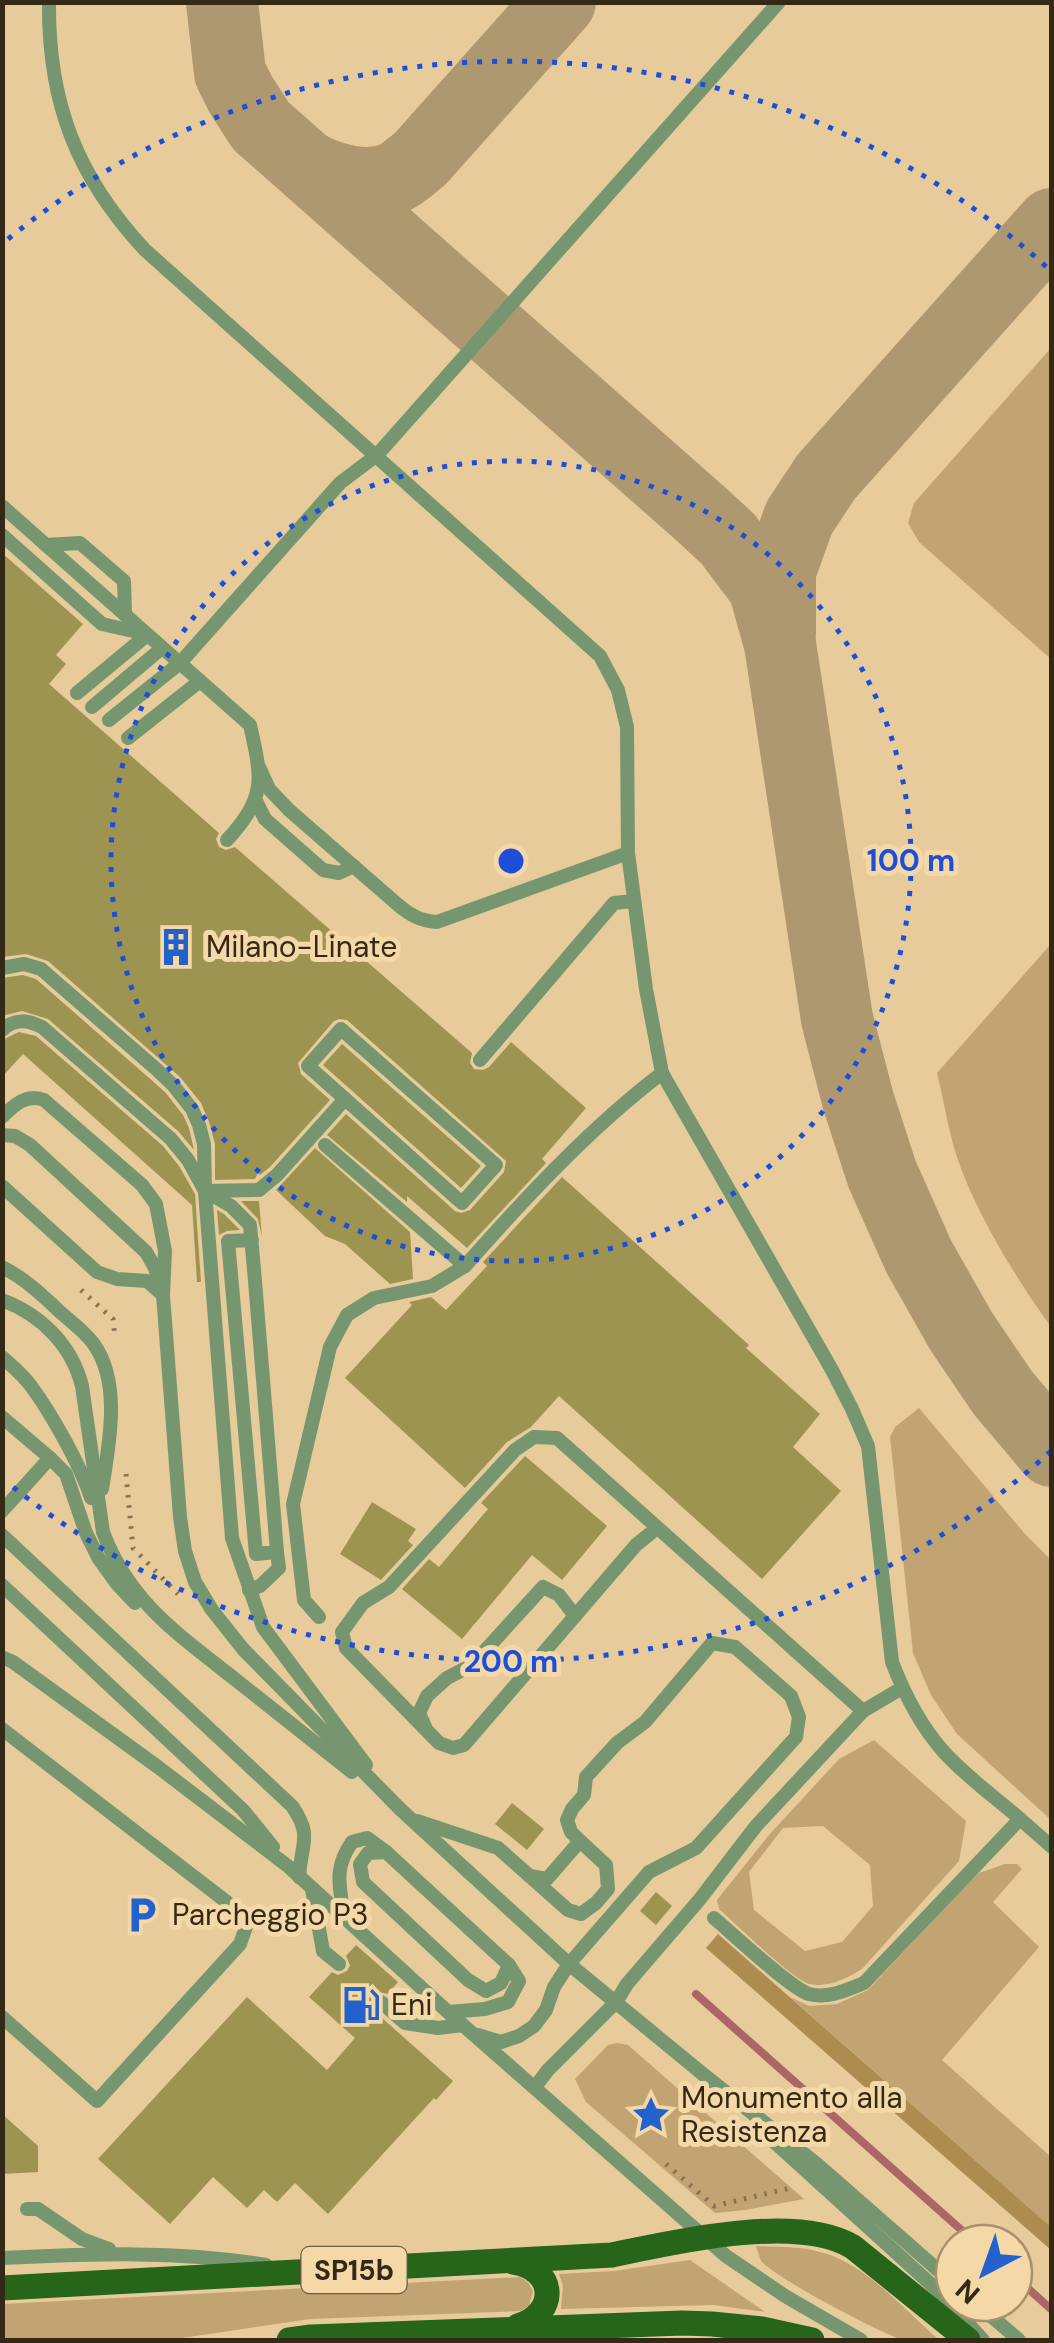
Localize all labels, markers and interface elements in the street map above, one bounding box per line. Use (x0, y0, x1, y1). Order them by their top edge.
text: 100 m (867, 841, 955, 880)
centre of rings (493, 843, 529, 879)
building icon: Milano-Linate (155, 926, 197, 968)
place label: Milano-Linate (206, 927, 397, 966)
text: 200 m (464, 1642, 558, 1681)
parking icon: Parcheggio P3 (121, 1894, 163, 1936)
place label: Parcheggio P3 (172, 1895, 369, 1934)
fuel station icon: Eni (340, 1984, 382, 2026)
place label: Eni (391, 1985, 432, 2024)
place label: Monumento alla Resistenza (681, 2078, 903, 2151)
place icon: Monumento alla Resistenza (630, 2094, 672, 2136)
north arrow (934, 2223, 1034, 2323)
road number: SP15b (302, 2247, 406, 2293)
text: N (948, 2271, 988, 2312)

